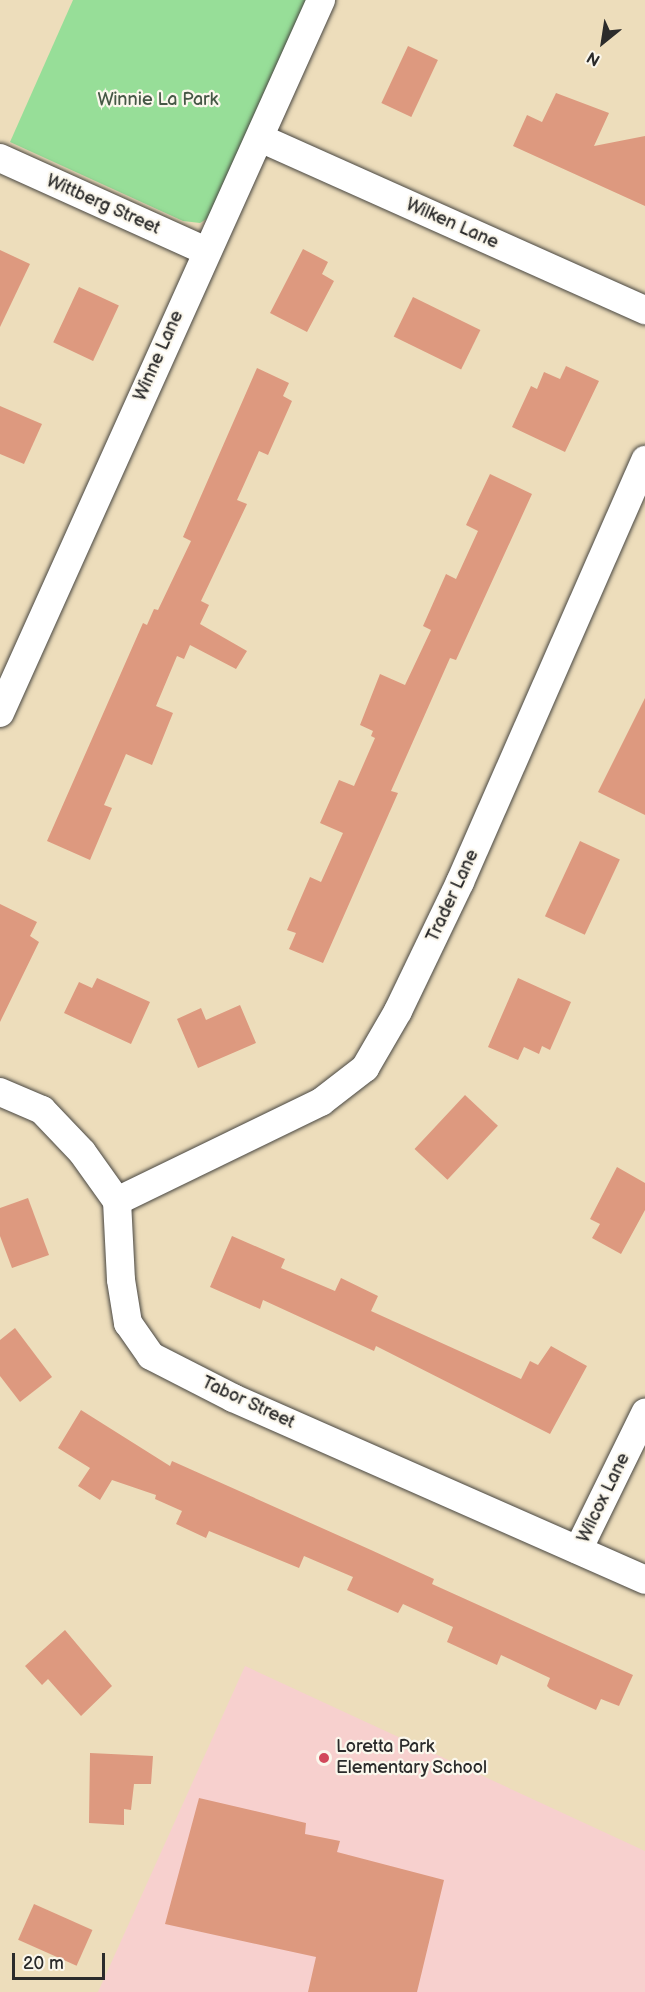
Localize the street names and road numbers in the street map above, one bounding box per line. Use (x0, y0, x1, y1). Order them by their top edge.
street label: Wittberg Street (43, 170, 163, 240)
street label: Wilken Lane (402, 194, 502, 254)
street label: Winne Lane (130, 308, 188, 404)
street label: Trader Lane (422, 846, 484, 946)
street label: Tabor Street (198, 1372, 298, 1434)
street label: Wilcox Lane (573, 1450, 635, 1546)

